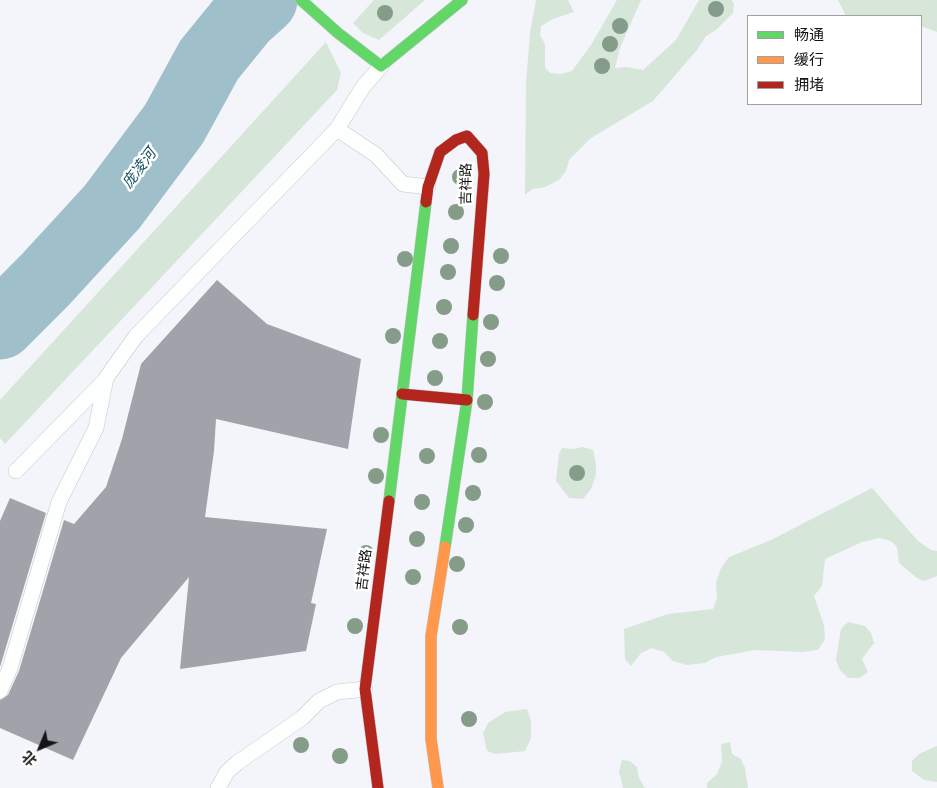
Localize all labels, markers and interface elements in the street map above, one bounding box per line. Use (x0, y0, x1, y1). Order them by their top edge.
legend (747, 15, 922, 105)
text: 畅通 (794, 24, 824, 45)
text: 缓行 (794, 49, 824, 70)
text: 拥堵 (794, 74, 824, 95)
water label: 庞凌河 (119, 146, 161, 192)
street label: 吉祥路 (458, 163, 476, 205)
street label: 吉祥路 (354, 548, 376, 592)
north arrow (15, 723, 65, 773)
text: 北 (17, 747, 41, 771)

